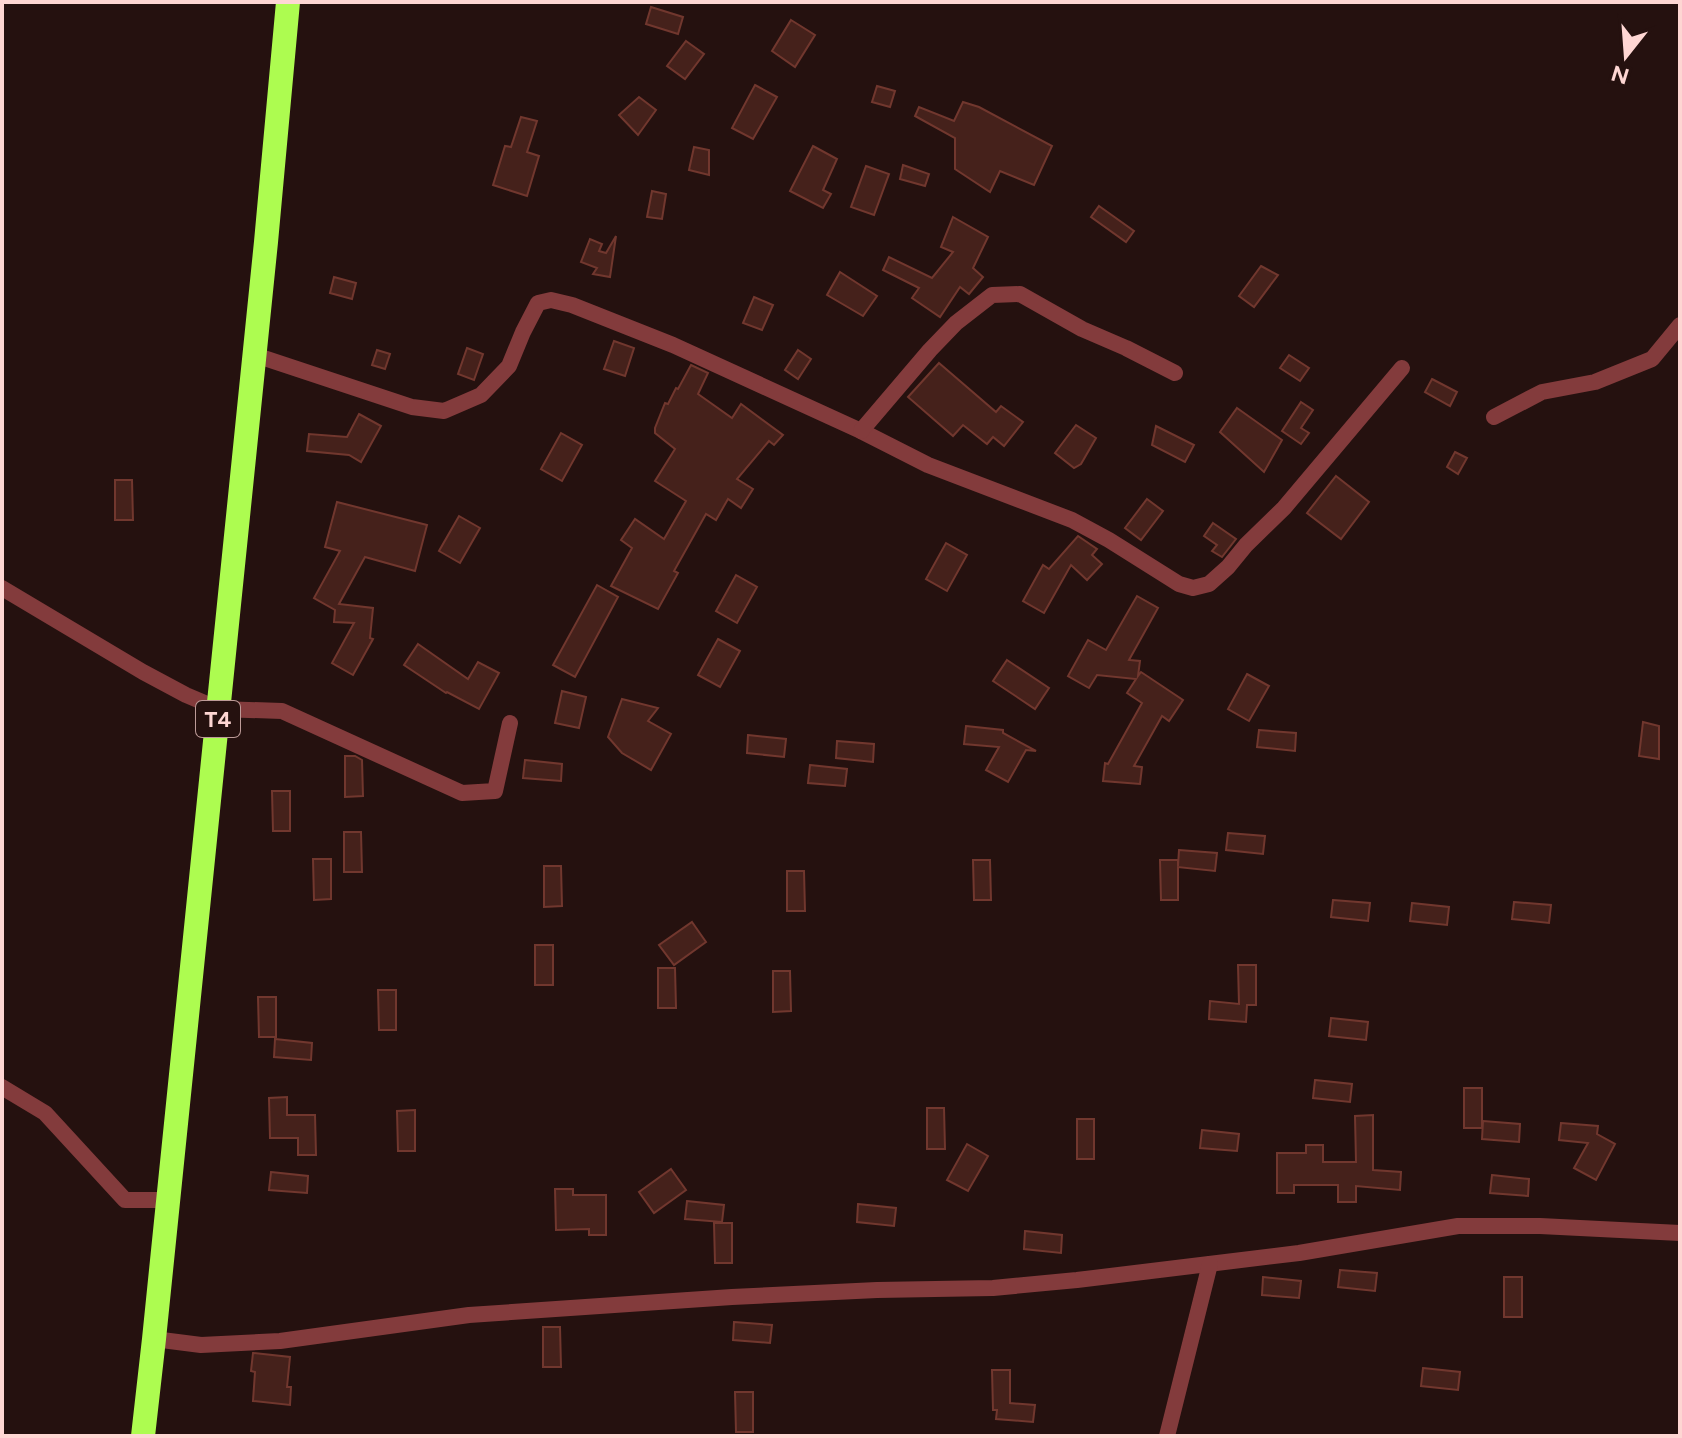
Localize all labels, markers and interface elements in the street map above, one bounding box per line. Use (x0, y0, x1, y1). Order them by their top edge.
north arrow (1586, 16, 1666, 96)
text: N (1608, 59, 1632, 90)
road number: T4 (196, 701, 240, 737)

